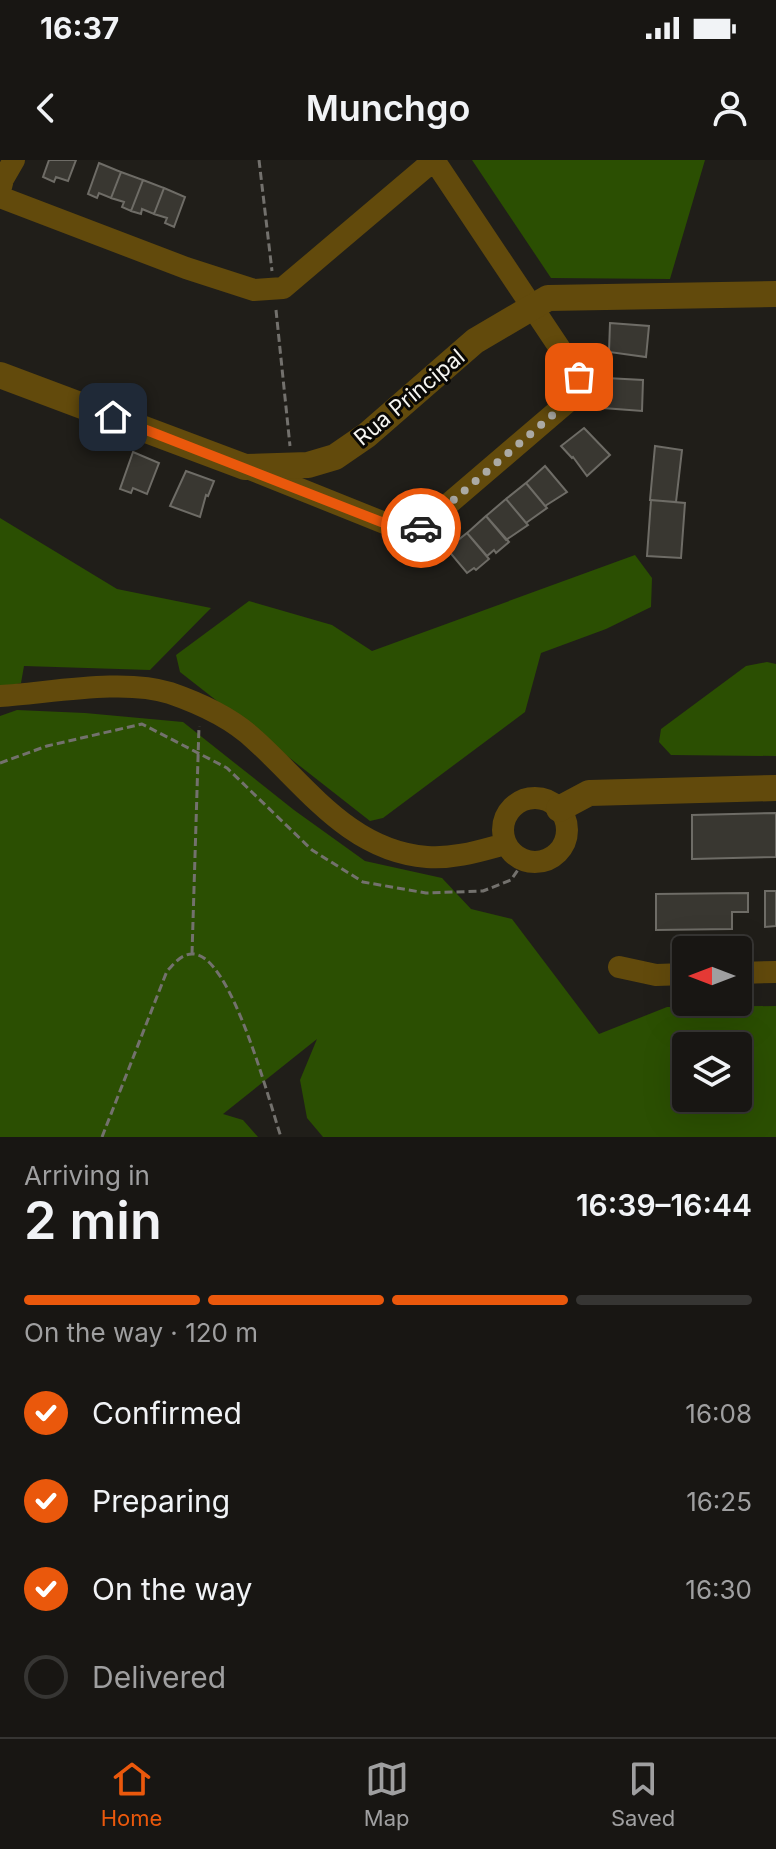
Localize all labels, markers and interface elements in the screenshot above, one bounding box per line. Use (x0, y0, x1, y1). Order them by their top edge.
text: 16:37 (40, 10, 119, 46)
icon: back (24, 86, 68, 130)
text: Munchgo (306, 86, 470, 130)
icon: person (708, 86, 752, 130)
street label: Rua Principal (349, 343, 469, 451)
pin (545, 343, 613, 411)
icon: bag (557, 355, 601, 399)
pin (79, 383, 147, 451)
icon: home (91, 395, 135, 439)
courier (381, 488, 461, 568)
icon: car (399, 506, 443, 550)
north arrow (672, 936, 752, 1016)
map controls (672, 936, 752, 1112)
button: layers (672, 1032, 752, 1112)
text: Arriving in (24, 1160, 150, 1191)
text: 16:39–16:44 (576, 1187, 752, 1223)
text: 2 min (24, 1189, 162, 1252)
text: On the way · 120 m (24, 1317, 258, 1348)
icon: check (24, 1391, 68, 1435)
text: Confirmed (92, 1395, 242, 1431)
text: 16:08 (685, 1398, 752, 1429)
icon: check (24, 1479, 68, 1523)
text: Preparing (92, 1483, 230, 1519)
text: 16:25 (686, 1486, 752, 1517)
icon: check (24, 1567, 68, 1611)
text: On the way (92, 1571, 252, 1607)
text: 16:30 (685, 1574, 752, 1605)
text: Delivered (92, 1659, 226, 1695)
tab: Home (101, 1757, 162, 1831)
tab: Map (364, 1757, 409, 1831)
tab: Saved (611, 1757, 675, 1831)

